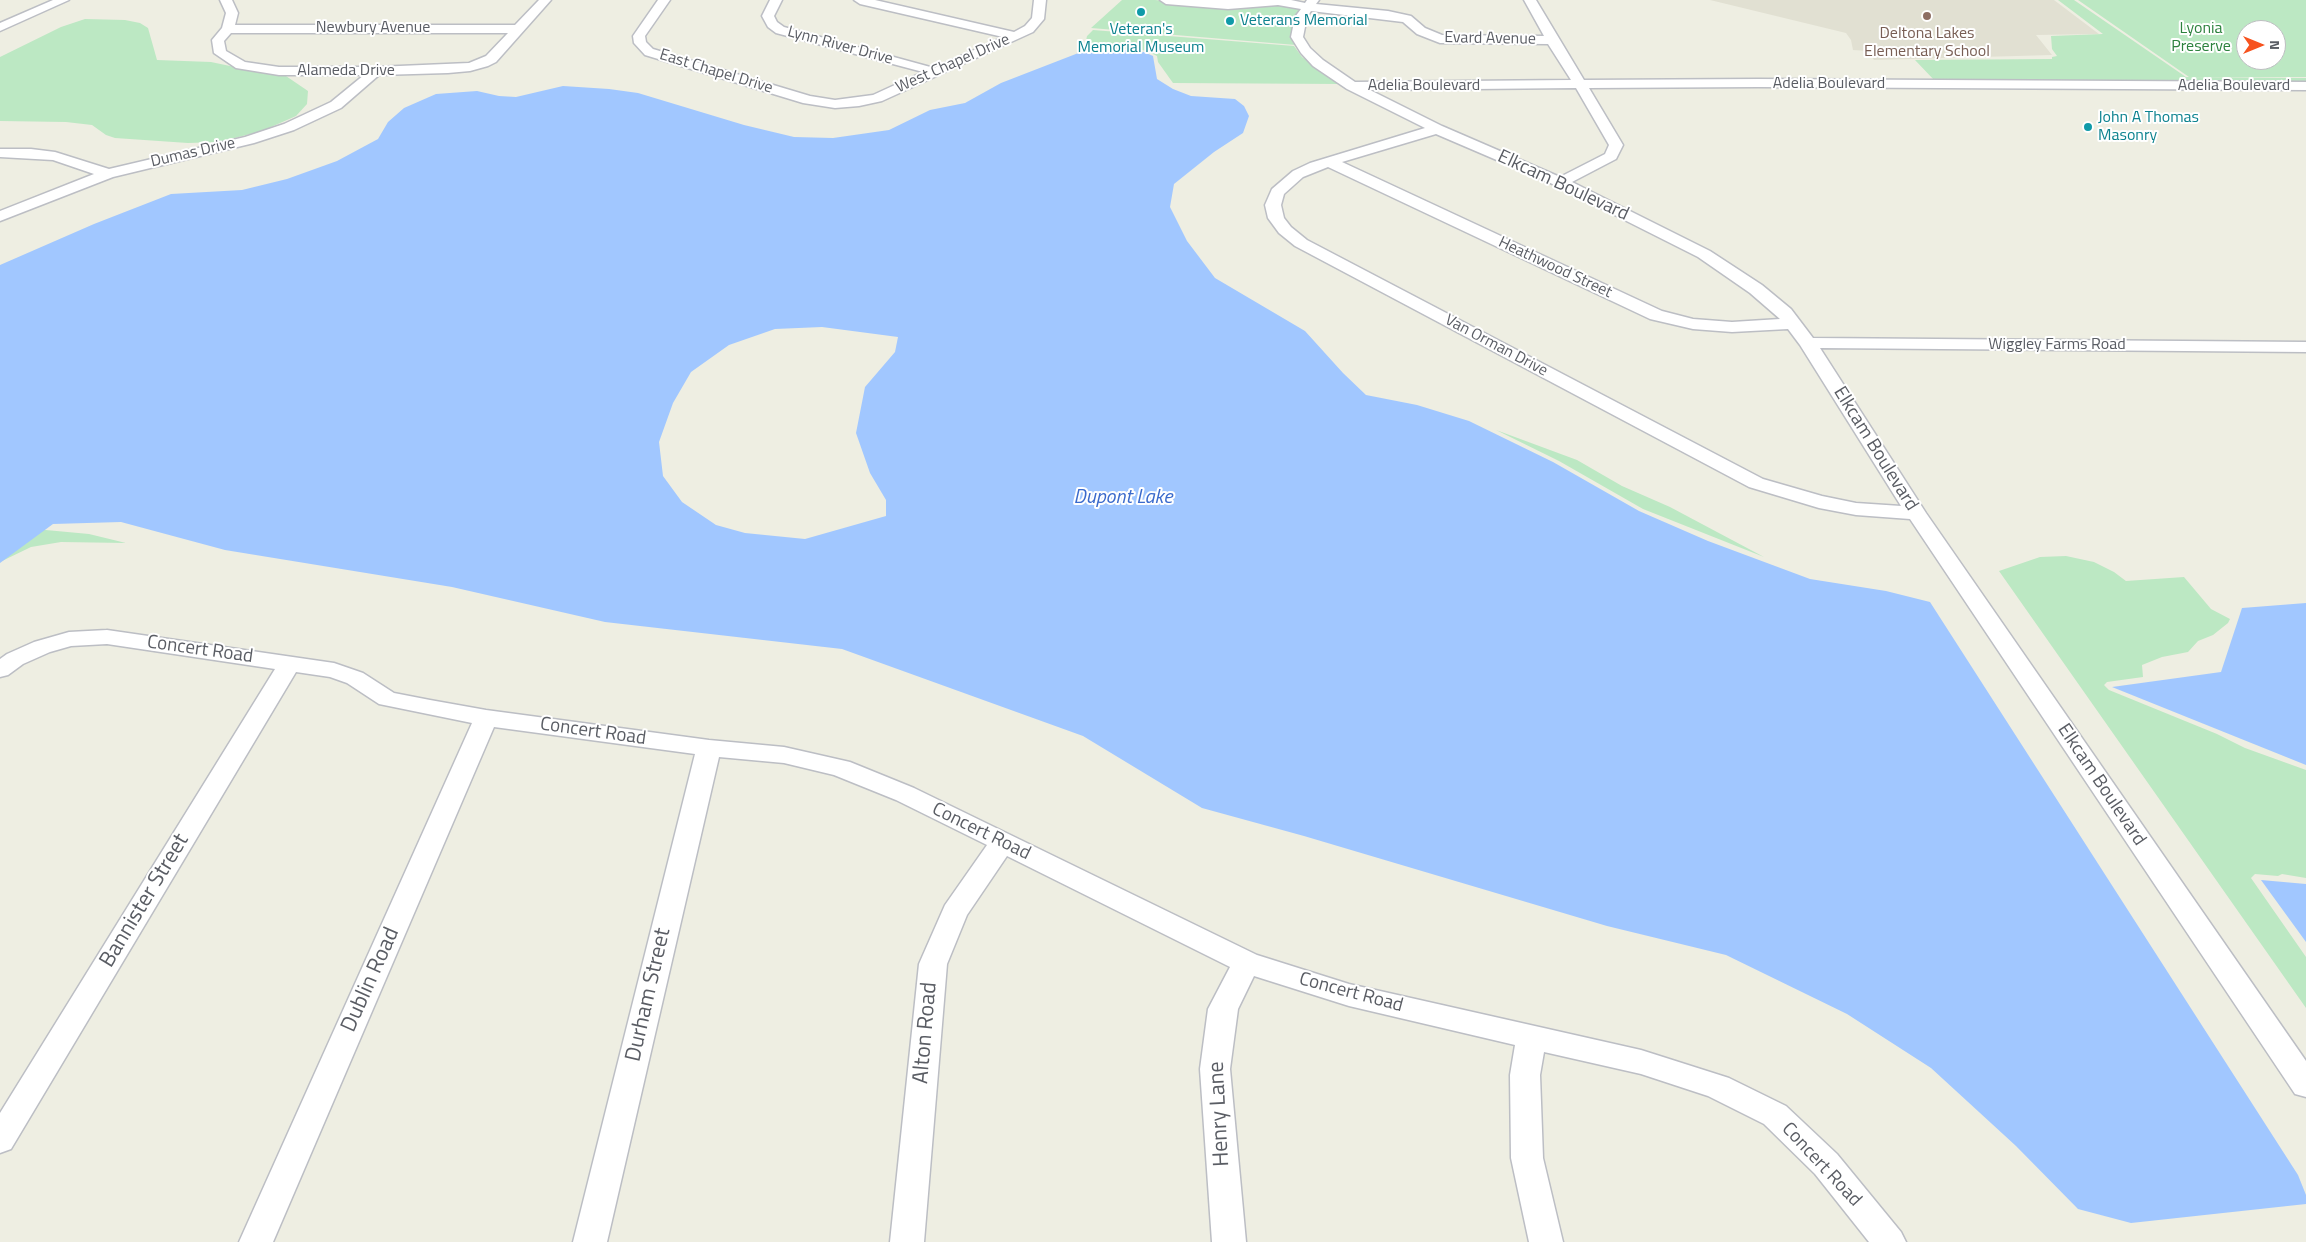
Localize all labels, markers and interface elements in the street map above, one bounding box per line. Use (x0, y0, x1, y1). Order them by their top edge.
marker: Veteran's Memorial Museum (1135, 6, 1147, 18)
marker: Deltona Lakes Elementary School (1921, 10, 1933, 22)
place label: Veterans Memorial (1240, 11, 1368, 31)
marker: Veterans Memorial (1224, 15, 1236, 27)
street label: Newbury Avenue (316, 18, 430, 38)
park label: Lyonia Preserve (2171, 19, 2231, 57)
place label: Veteran's Memorial Museum (1078, 20, 1204, 58)
north arrow (2236, 20, 2286, 70)
street label: Lynn River Drive (785, 23, 895, 69)
place label: Deltona Lakes Elementary School (1864, 24, 1990, 62)
street label: Evard Avenue (1444, 29, 1536, 49)
street label: West Chapel Drive (893, 30, 1013, 98)
text: N (2265, 40, 2286, 50)
street label: East Chapel Drive (657, 46, 775, 98)
street label: Alameda Drive (297, 61, 395, 81)
street label: Adelia Boulevard (1773, 74, 1885, 94)
street label: Adelia Boulevard (1368, 76, 1480, 96)
street label: Adelia Boulevard (2178, 76, 2290, 96)
place label: John A Thomas Masonry (2098, 108, 2199, 146)
marker: John A Thomas Masonry (2082, 121, 2094, 133)
street label: Dumas Drive (149, 134, 237, 172)
street label: Elkcam Boulevard (1494, 146, 1632, 226)
street label: Heathwood Street (1495, 233, 1615, 303)
street label: Van Orman Drive (1441, 311, 1551, 381)
street label: Wiggley Farms Road (1988, 335, 2126, 355)
street label: Elkcam Boulevard (1828, 383, 1922, 515)
water label: Dupont Lake (1074, 486, 1172, 510)
street label: Concert Road (146, 631, 254, 669)
street label: Concert Road (539, 713, 647, 751)
street label: Elkcam Boulevard (2052, 720, 2150, 850)
street label: Concert Road (928, 798, 1034, 866)
street label: Bannister Street (95, 829, 195, 973)
street label: Dublin Road (336, 924, 406, 1036)
street label: Durham Street (621, 926, 677, 1064)
street label: Concert Road (1297, 968, 1405, 1018)
street label: Alton Road (908, 981, 944, 1085)
street label: Henry Lane (1204, 1061, 1236, 1167)
street label: Concert Road (1776, 1118, 1866, 1212)

